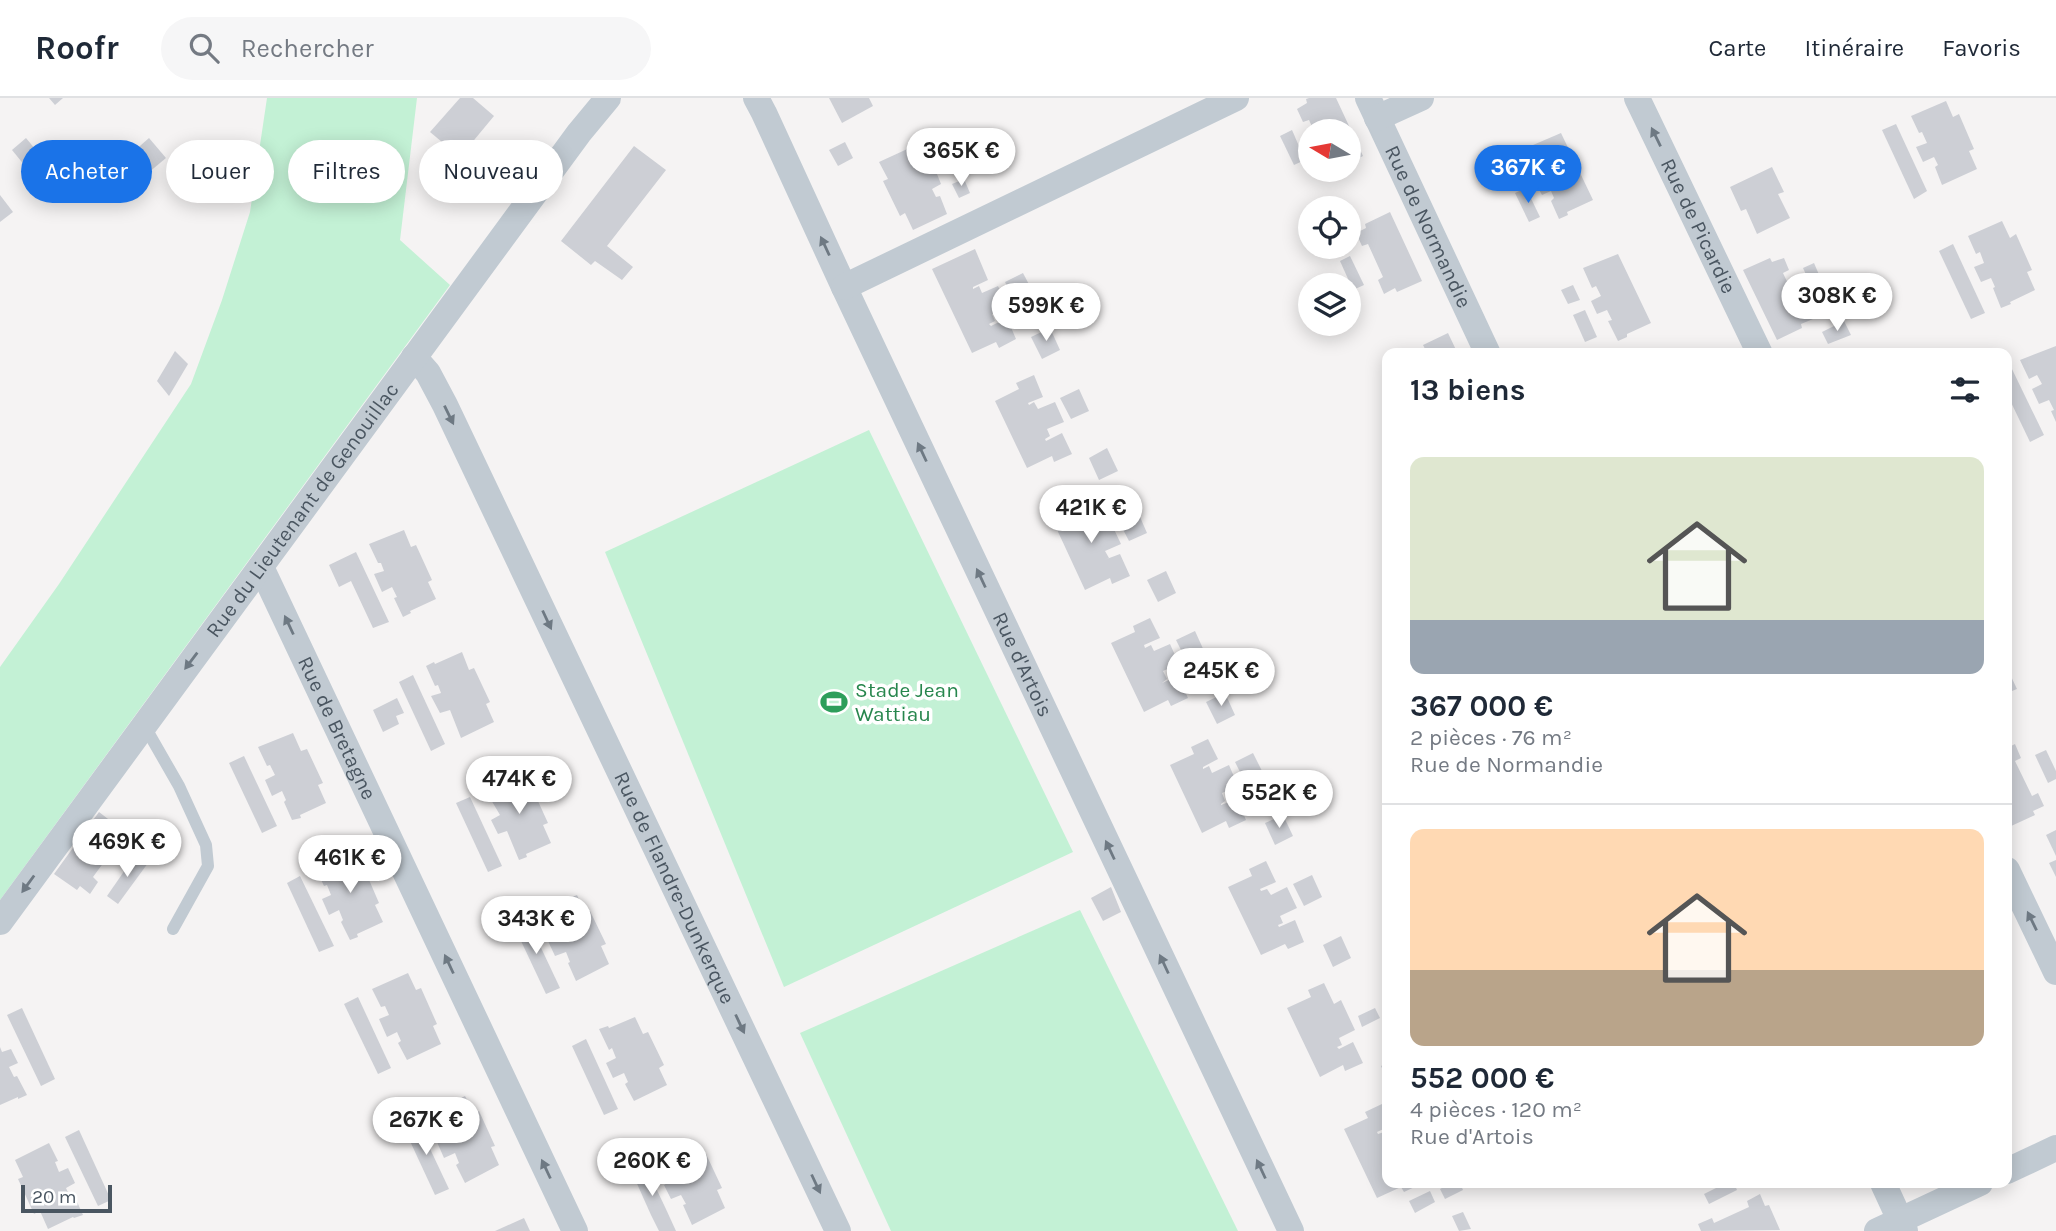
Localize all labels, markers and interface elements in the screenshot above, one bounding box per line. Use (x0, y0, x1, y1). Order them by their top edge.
search box (161, 17, 651, 80)
text: Roofr (35, 29, 119, 67)
icon: search (185, 29, 223, 67)
text: Rechercher (241, 33, 374, 64)
text: Carte (1708, 34, 1766, 62)
text: Itinéraire (1804, 34, 1904, 62)
text: Favoris (1942, 34, 2021, 62)
north arrow (1298, 119, 1362, 182)
map controls (1298, 119, 1361, 336)
one-way arrow (1650, 127, 1662, 147)
pin: 365K € (904, 129, 1018, 188)
text: 365K € (922, 137, 1000, 164)
chip: Acheter (21, 140, 152, 203)
chip: Louer (166, 140, 274, 203)
chip: Filtres (288, 140, 405, 203)
chip: Nouveau (419, 140, 563, 203)
street label: Rue de Normandie (1380, 142, 1477, 312)
pin: 367K € (1471, 146, 1585, 205)
text: 367K € (1490, 154, 1566, 181)
street label: Rue de Picardie (1656, 155, 1741, 297)
button: locate (1298, 196, 1361, 259)
one-way arrow (819, 236, 831, 256)
button: layers (1298, 273, 1361, 336)
pin: 308K € (1780, 274, 1894, 333)
text: 308K € (1797, 282, 1877, 309)
pin: 599K € (989, 284, 1103, 343)
text: 599K € (1008, 292, 1084, 319)
icon: filters (1946, 371, 1984, 409)
text: 13 biens (1410, 372, 1526, 408)
street label: Rue du Lieutenant de Genouillac (201, 378, 404, 642)
one-way arrow (444, 405, 455, 425)
one-way arrow (916, 442, 928, 462)
pin: 421K € (1034, 486, 1148, 545)
text: 421K € (1055, 494, 1127, 521)
icon: home (1634, 503, 1760, 629)
one-way arrow (976, 568, 987, 588)
street label: Rue d'Artois (988, 608, 1058, 721)
one-way arrow (542, 610, 553, 630)
one-way arrow (283, 615, 295, 635)
pin: 245K € (1164, 648, 1278, 708)
one-way arrow (184, 652, 199, 670)
street label: Rue de Bretagne (293, 652, 381, 804)
text: 245K € (1183, 657, 1259, 684)
place label: Stade Jean Wattiau (855, 678, 959, 726)
sports icon: Stade Jean Wattiau (819, 687, 849, 717)
text: 367 000 € (1410, 688, 1553, 724)
text: 2 pièces · 76 m² (1410, 724, 1572, 751)
text: Rue de Normandie (1410, 751, 1603, 778)
pin: 474K € (462, 756, 576, 816)
text: 474K € (482, 765, 556, 792)
street label: Rue de Flandre-Dunkerque (609, 768, 740, 1008)
pin: 552K € (1222, 770, 1336, 830)
text: 552K € (1241, 779, 1317, 806)
pin: 469K € (70, 820, 184, 879)
text: 469K € (88, 828, 166, 855)
pin: 461K € (293, 836, 407, 895)
one-way arrow (1104, 840, 1116, 860)
text: 461K € (314, 844, 386, 871)
one-way arrow (21, 875, 35, 893)
icon: home (1634, 875, 1760, 1001)
pin: 343K € (479, 896, 593, 956)
text: 343K € (497, 905, 575, 932)
one-way arrow (2026, 911, 2037, 931)
one-way arrow (443, 953, 454, 974)
one-way arrow (1158, 954, 1170, 974)
one-way arrow (734, 1014, 745, 1034)
text: 552 000 € (1410, 1060, 1554, 1096)
text: 4 pièces · 120 m² (1410, 1096, 1582, 1123)
pin: 267K € (369, 1098, 483, 1157)
text: 267K € (389, 1106, 463, 1133)
text: Rue d'Artois (1410, 1123, 1534, 1150)
pin: 260K € (595, 1138, 709, 1198)
text: 260K € (613, 1147, 691, 1174)
one-way arrow (540, 1159, 552, 1179)
one-way arrow (1256, 1159, 1267, 1179)
one-way arrow (810, 1174, 822, 1194)
scale bar (21, 1182, 112, 1214)
text: 20 m (32, 1186, 77, 1208)

